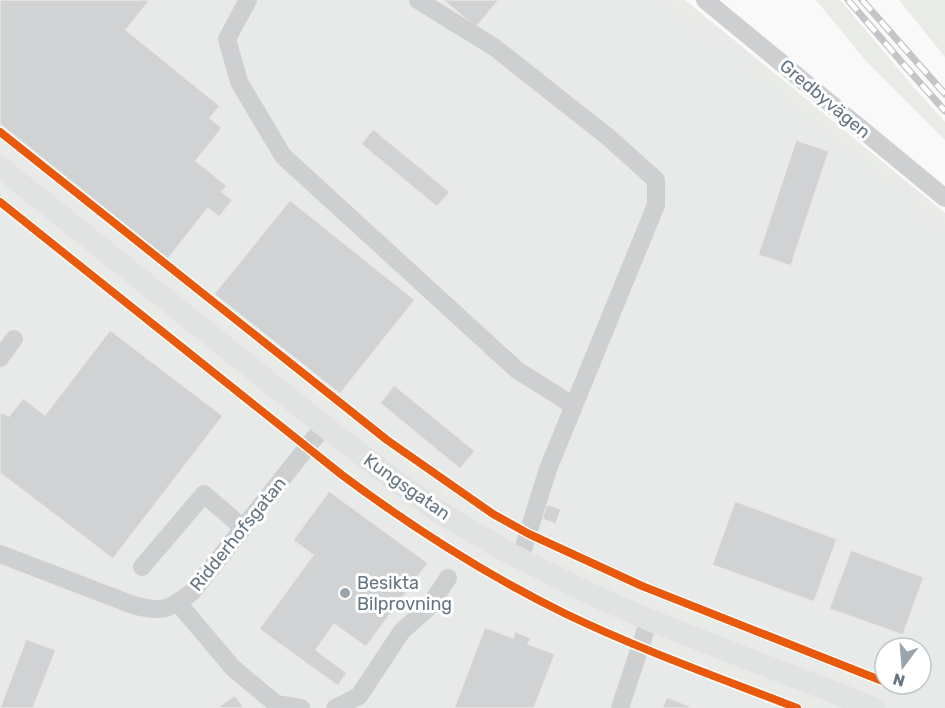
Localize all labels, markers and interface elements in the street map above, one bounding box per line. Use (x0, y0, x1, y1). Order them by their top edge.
street label: Gredbyvägen (775, 55, 875, 143)
street label: Kungsgatan (359, 449, 455, 525)
street label: Ridderhofsgatan (185, 473, 291, 595)
place label: Besikta Bilprovning (357, 572, 452, 615)
marker: Besikta Bilprovning (338, 586, 352, 600)
north arrow (873, 636, 933, 696)
text: N (891, 669, 907, 691)

